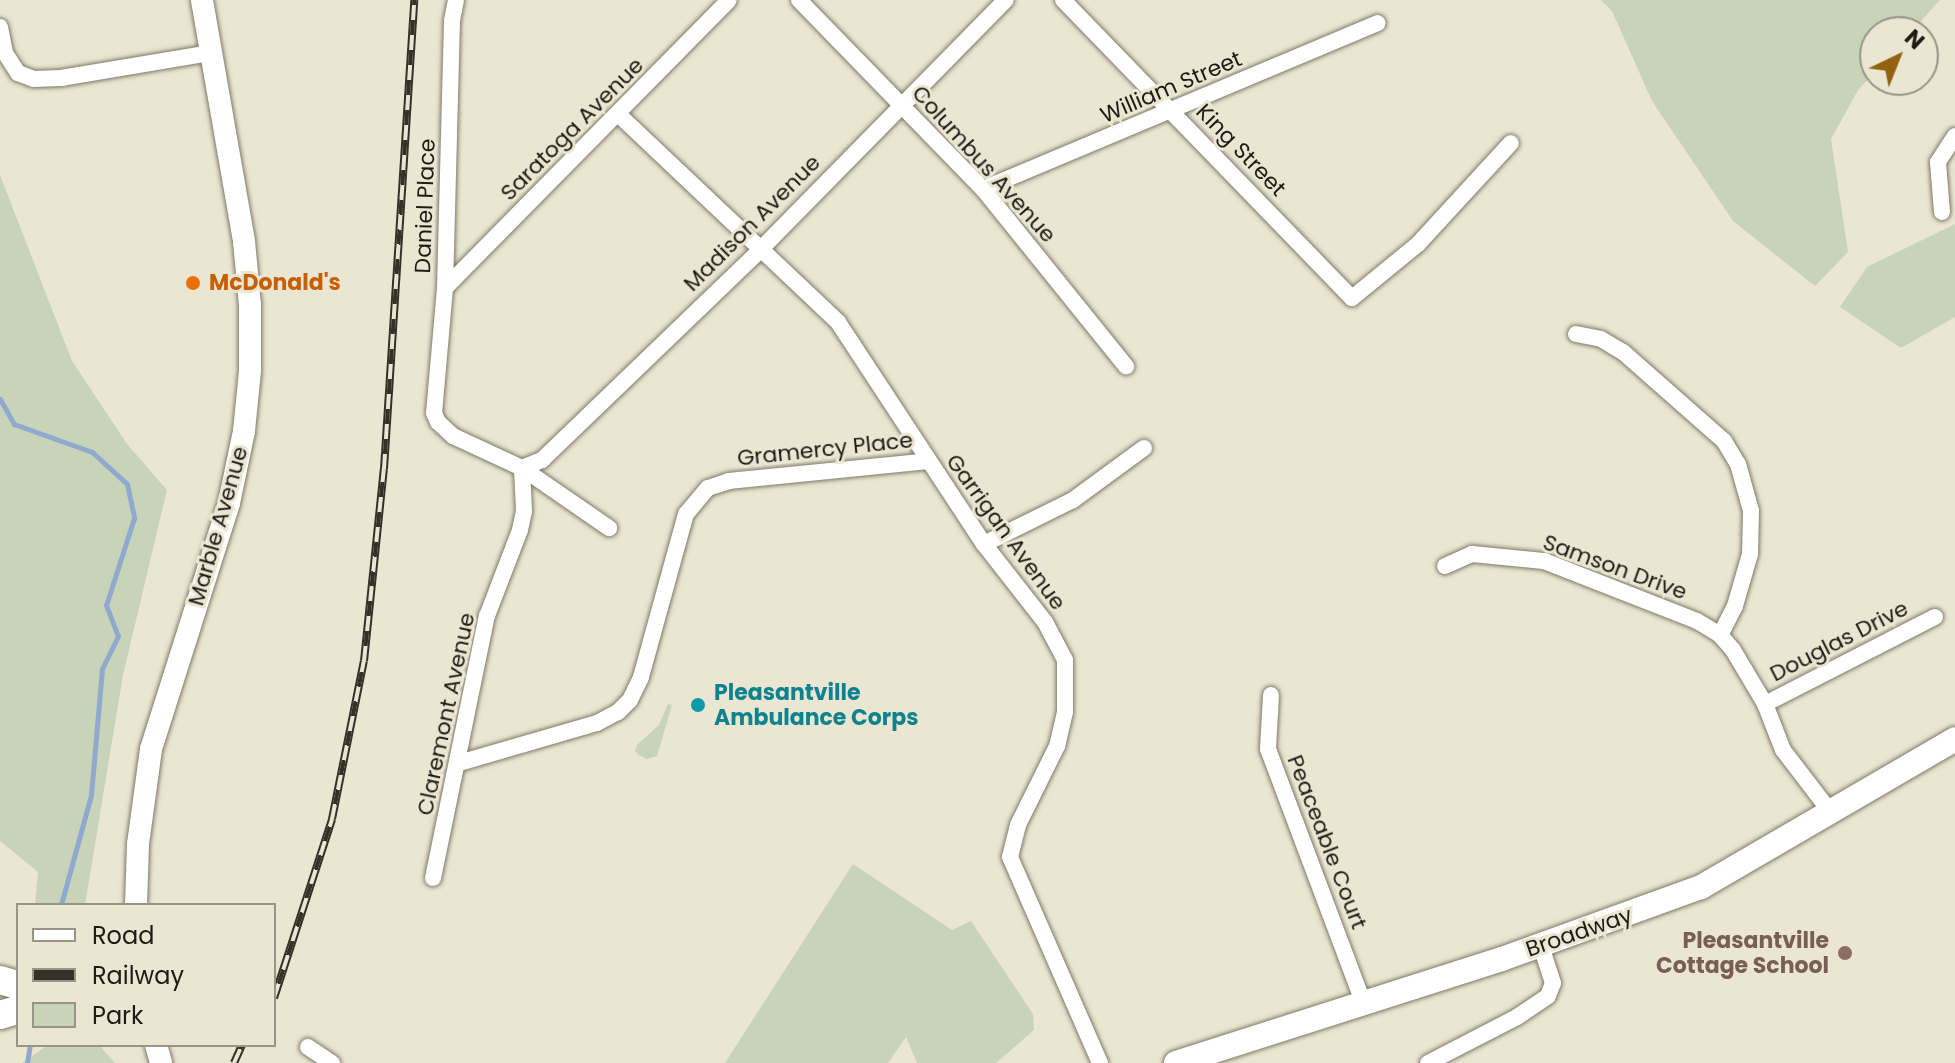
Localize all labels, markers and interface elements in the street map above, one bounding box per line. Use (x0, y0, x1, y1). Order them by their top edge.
north arrow (1859, 16, 1939, 96)
text: N (1898, 23, 1931, 57)
street label: William Street (1096, 45, 1246, 129)
street label: Saratoga Avenue (495, 52, 649, 206)
street label: Columbus Avenue (907, 80, 1061, 248)
street label: King Street (1191, 98, 1291, 202)
street label: Daniel Place (409, 138, 441, 274)
street label: Madison Avenue (678, 149, 826, 297)
place label: McDonald's (209, 270, 341, 296)
marker: McDonald's (184, 274, 202, 292)
street label: Gramercy Place (736, 427, 914, 471)
street label: Marble Avenue (183, 443, 253, 609)
street label: Garrigan Avenue (941, 449, 1071, 615)
street label: Samson Drive (1539, 529, 1691, 605)
street label: Douglas Drive (1766, 595, 1912, 687)
street label: Claremont Avenue (412, 610, 480, 818)
place label: Pleasantville Ambulance Corps (714, 679, 918, 730)
marker: Pleasantville Ambulance Corps (689, 696, 707, 714)
street label: Peaceable Court (1282, 751, 1372, 933)
street label: Broadway (1522, 901, 1636, 963)
legend (16, 903, 276, 1047)
text: Road (92, 919, 154, 952)
place label: Pleasantville Cottage School (1656, 927, 1829, 978)
marker: Pleasantville Cottage School (1836, 944, 1854, 962)
text: Railway (92, 959, 184, 992)
text: Park (92, 999, 143, 1032)

